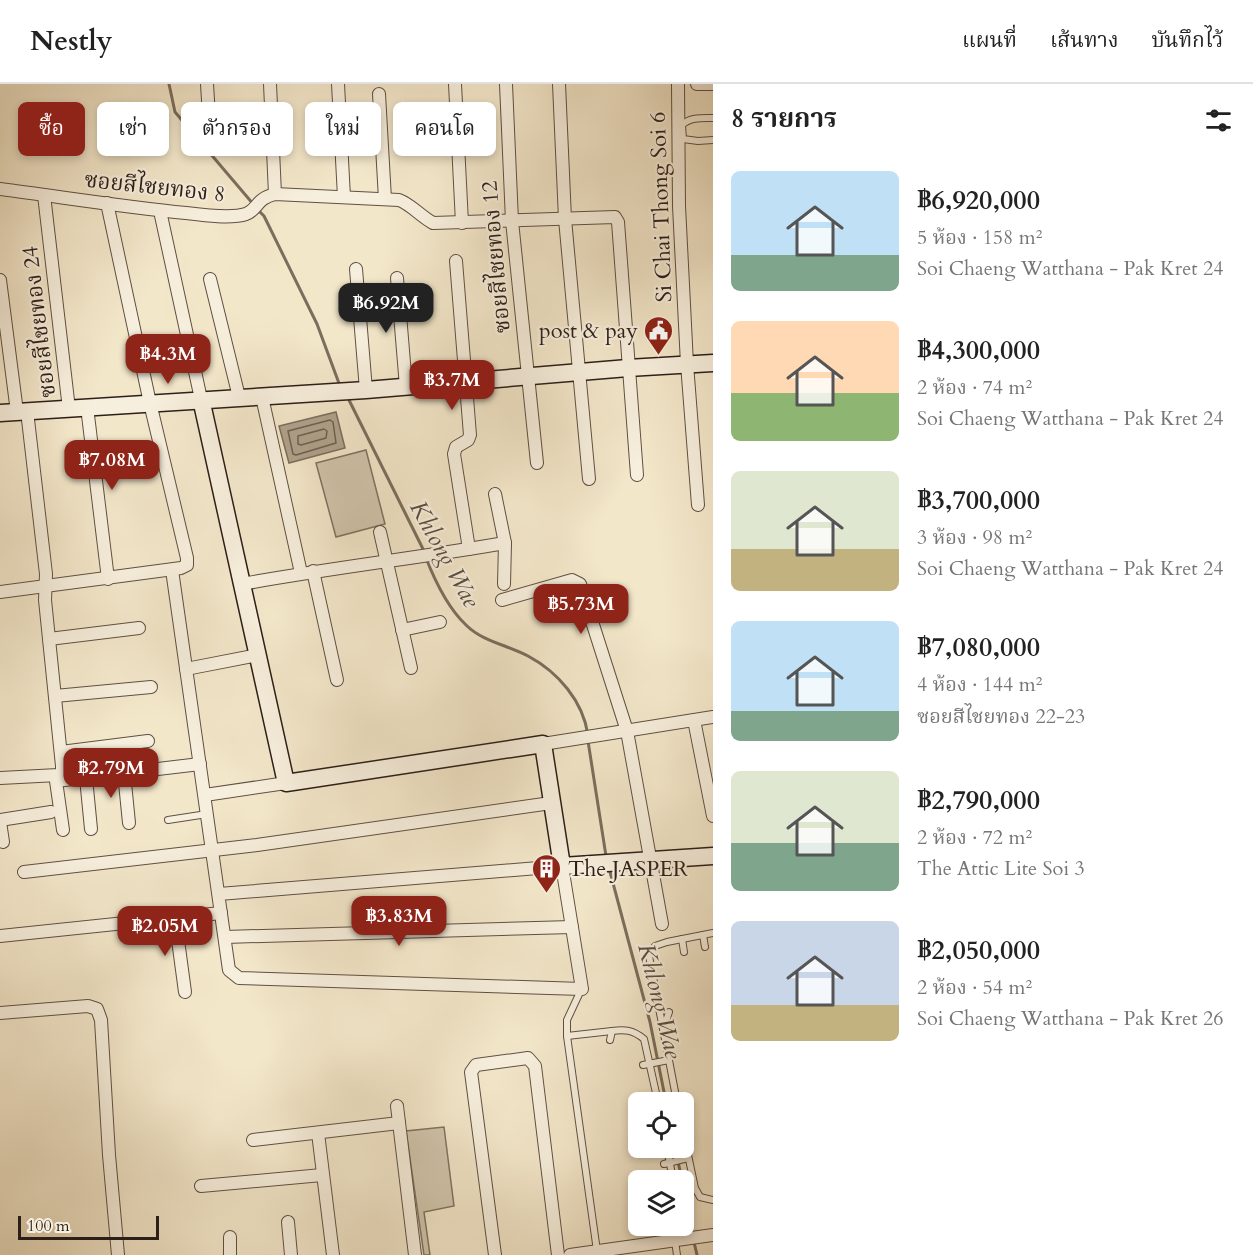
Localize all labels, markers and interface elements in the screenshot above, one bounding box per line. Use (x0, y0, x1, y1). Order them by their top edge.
text: Nestly (30, 22, 113, 60)
text: แผนที่ (962, 26, 1017, 55)
text: เส้นทาง (1050, 26, 1118, 55)
text: บันทึกไว้ (1151, 26, 1223, 55)
text: 8 รายการ (731, 101, 837, 136)
chip: ซื้อ (18, 102, 85, 156)
chip: เช่า (97, 102, 169, 156)
chip: ตัวกรอง (181, 102, 293, 156)
chip: ใหม่ (305, 102, 381, 156)
chip: คอนโด (393, 102, 496, 156)
icon: filters (1202, 104, 1235, 137)
street label: Si Chai Thong Soi 6 (643, 111, 679, 303)
street label: ซอยสีไชยทอง 8 (83, 165, 227, 209)
street label: ซอยสีไชยทอง 12 (474, 179, 518, 334)
text: ฿6,920,000 (917, 183, 1040, 218)
icon: home (779, 195, 851, 267)
text: 5 ห้อง · 158 m² (917, 224, 1042, 251)
street label: ซอยสีไชยทอง 24 (15, 244, 63, 400)
text: Soi Chaeng Watthana - Pak Kret 24 (917, 255, 1223, 282)
pin: ฿6.92M (337, 283, 435, 334)
text: ฿6.92M (352, 289, 420, 316)
public building icon: post & pay (643, 314, 675, 356)
place label: post & pay (539, 316, 638, 346)
text: ฿4,300,000 (917, 333, 1040, 368)
pin: ฿4.3M (126, 334, 210, 385)
text: ฿4.3M (140, 340, 196, 367)
icon: home (779, 345, 851, 417)
pin: ฿3.7M (410, 360, 494, 411)
text: ฿3.7M (424, 366, 480, 393)
text: 2 ห้อง · 74 m² (917, 374, 1032, 401)
text: Soi Chaeng Watthana - Pak Kret 24 (917, 405, 1223, 432)
pin: ฿7.08M (63, 440, 161, 491)
text: ฿7.08M (78, 446, 146, 473)
text: ฿3,700,000 (917, 483, 1040, 518)
water label: Khlong Wae (402, 495, 488, 614)
icon: home (779, 495, 851, 567)
text: 3 ห้อง · 98 m² (917, 524, 1032, 551)
text: Soi Chaeng Watthana - Pak Kret 24 (917, 555, 1223, 582)
pin: ฿5.73M (532, 584, 630, 635)
text: ฿5.73M (547, 590, 615, 617)
text: ฿7,080,000 (917, 630, 1040, 665)
icon: home (779, 645, 851, 717)
text: 4 ห้อง · 144 m² (917, 671, 1042, 698)
text: ซอยสีไชยทอง 22-23 (917, 703, 1085, 730)
pin: ฿2.79M (62, 748, 160, 799)
text: ฿2.79M (77, 754, 145, 781)
text: ฿2,790,000 (917, 783, 1040, 818)
icon: home (779, 795, 851, 867)
text: 2 ห้อง · 72 m² (917, 824, 1032, 851)
building icon: The JASPER (531, 852, 563, 894)
place label: The JASPER (568, 854, 689, 884)
text: The Attic Lite Soi 3 (917, 855, 1085, 882)
pin: ฿3.83M (350, 896, 448, 947)
text: ฿3.83M (365, 902, 433, 929)
pin: ฿2.05M (116, 906, 214, 957)
text: ฿2.05M (131, 912, 199, 939)
text: ฿2,050,000 (917, 933, 1040, 968)
water label: Khlong Wae (629, 940, 690, 1063)
icon: home (779, 945, 851, 1017)
text: 2 ห้อง · 54 m² (917, 974, 1032, 1001)
text: Soi Chaeng Watthana - Pak Kret 26 (917, 1005, 1223, 1032)
map controls (628, 1092, 694, 1236)
button: locate (628, 1092, 694, 1158)
button: layers (628, 1170, 694, 1236)
scale bar (18, 1213, 159, 1240)
text: 100 m (27, 1215, 69, 1237)

